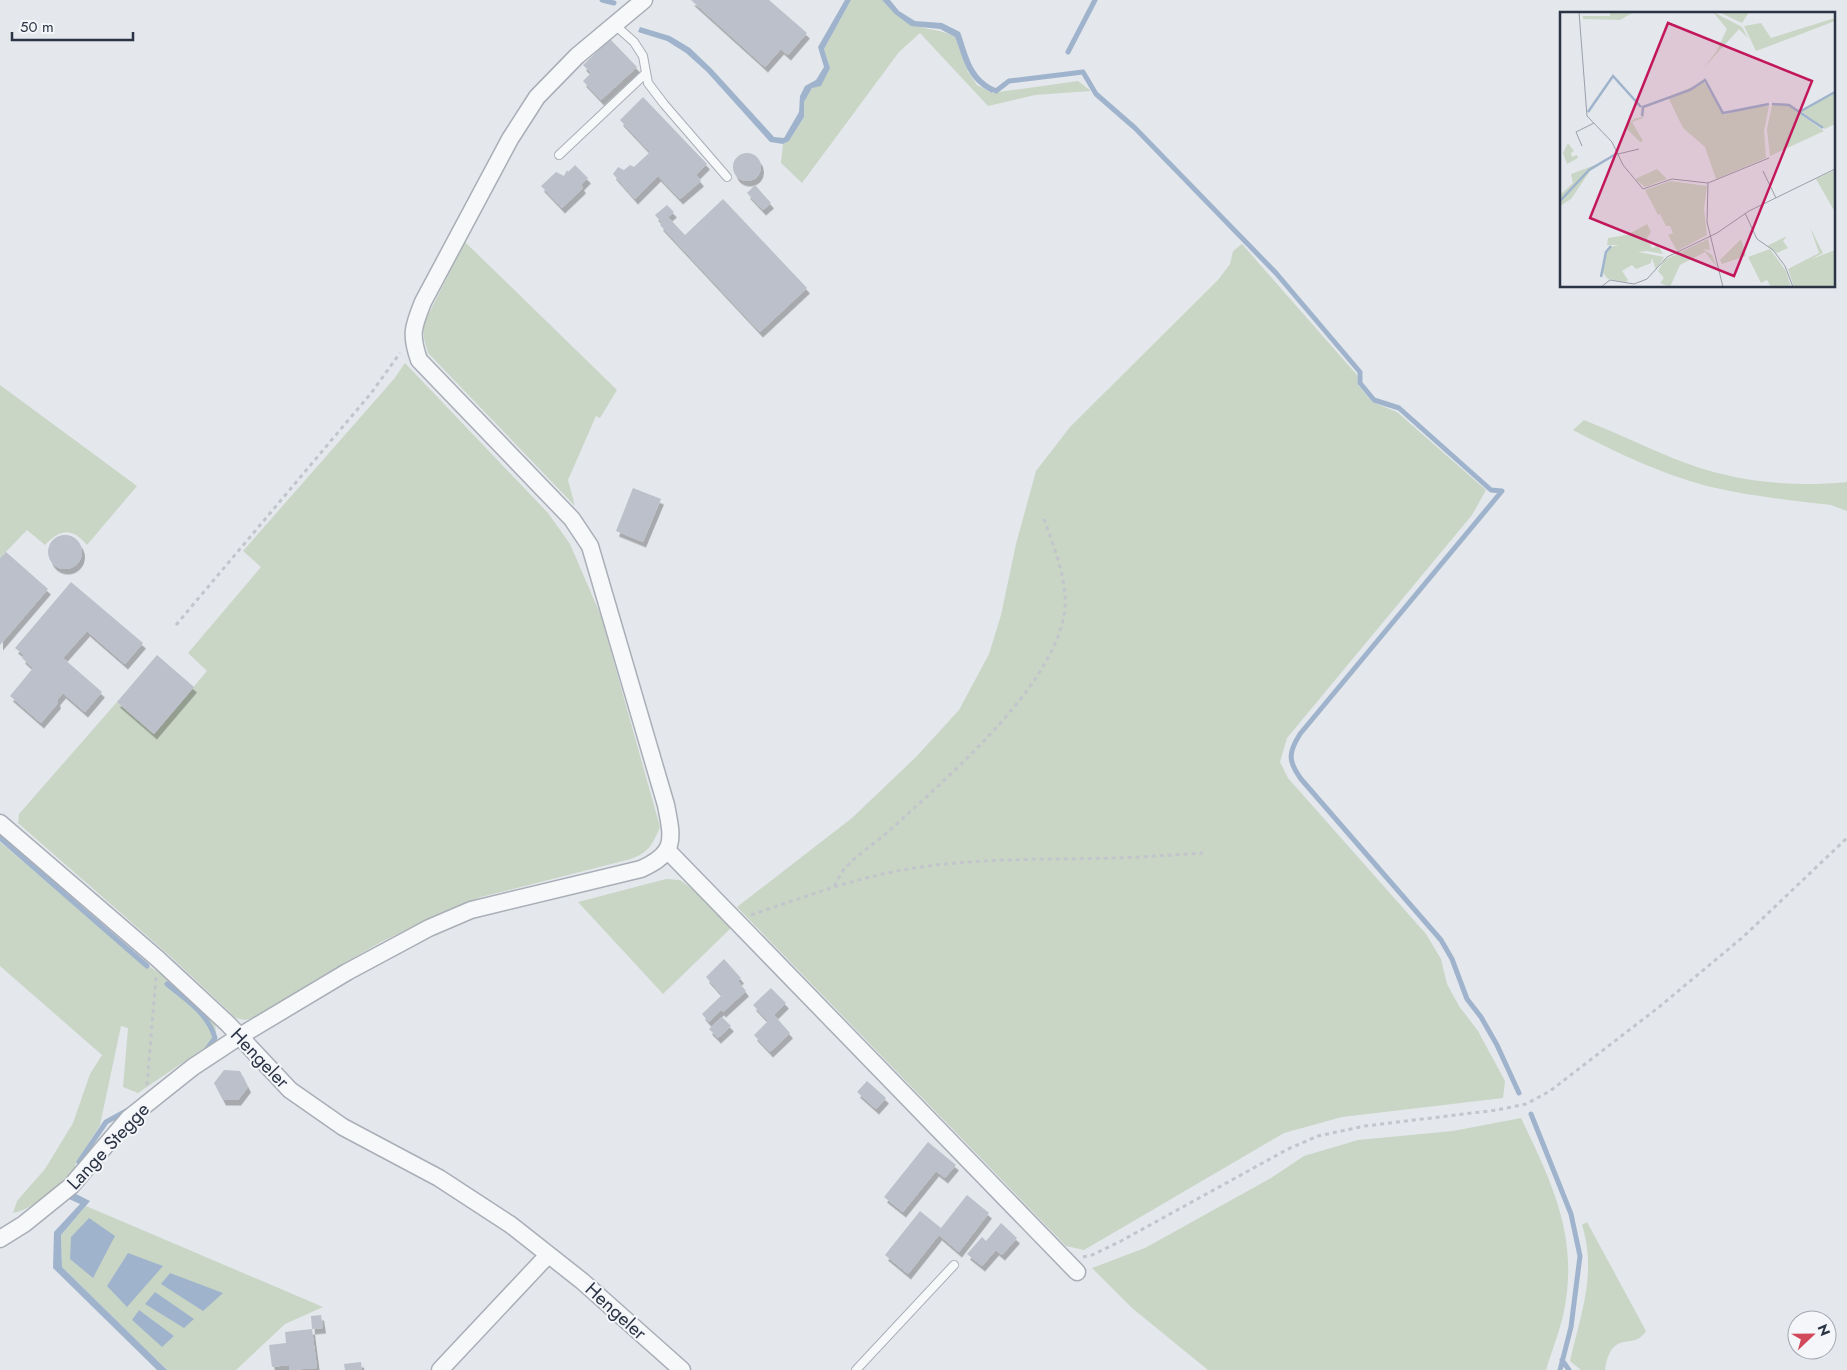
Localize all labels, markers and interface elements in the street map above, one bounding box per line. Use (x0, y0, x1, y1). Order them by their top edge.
scale bar (12, 10, 134, 42)
inset map (1560, 12, 1834, 288)
text: 50 m (20, 16, 54, 38)
street label: Hengeler (224, 1022, 296, 1095)
street label: Lange Stegge (61, 1096, 156, 1195)
street label: Hengeler (579, 1276, 653, 1346)
north arrow (1787, 1310, 1837, 1360)
text: N (1813, 1321, 1835, 1339)

